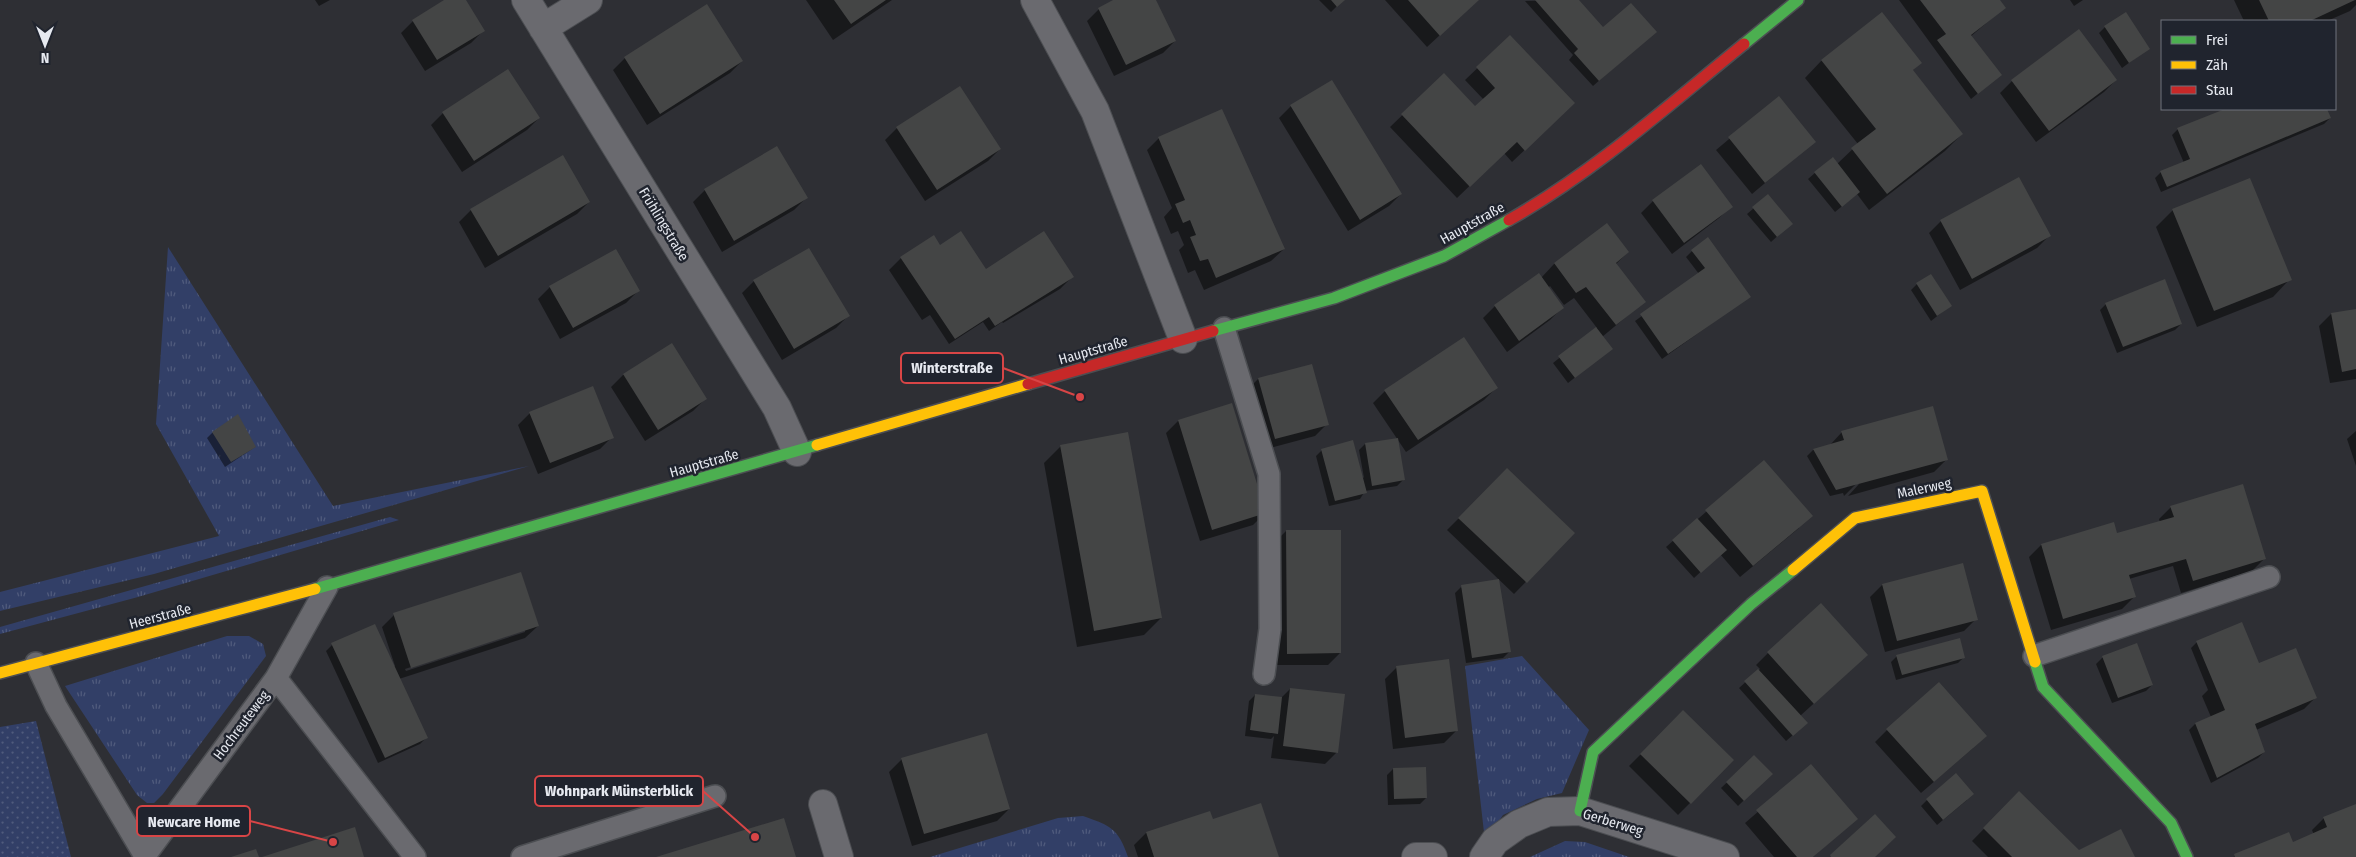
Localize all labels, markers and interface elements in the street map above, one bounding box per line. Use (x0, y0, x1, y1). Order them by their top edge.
north arrow (20, 20, 70, 70)
legend (2161, 20, 2336, 110)
text: Frei (2206, 31, 2228, 49)
text: N (41, 49, 49, 66)
text: Zäh (2206, 56, 2228, 74)
text: Stau (2206, 81, 2233, 99)
street label: Frühlingstraße (635, 184, 692, 264)
street label: Hauptstraße (1437, 199, 1507, 248)
street label: Hauptstraße (1057, 333, 1130, 368)
callout: Winterstraße (901, 353, 1003, 383)
text: Winterstraße (911, 359, 993, 377)
street label: Hauptstraße (668, 446, 741, 481)
street label: Malerweg (1896, 474, 1953, 502)
street label: Heerstraße (127, 600, 193, 633)
street label: Hochreuteweg (210, 687, 273, 763)
callout: Wohnpark Münsterblick (535, 776, 703, 806)
text: Wohnpark Münsterblick (545, 782, 694, 800)
street label: Gerberweg (1581, 805, 1645, 840)
callout: Newcare Home (137, 806, 250, 836)
text: Newcare Home (148, 813, 241, 831)

